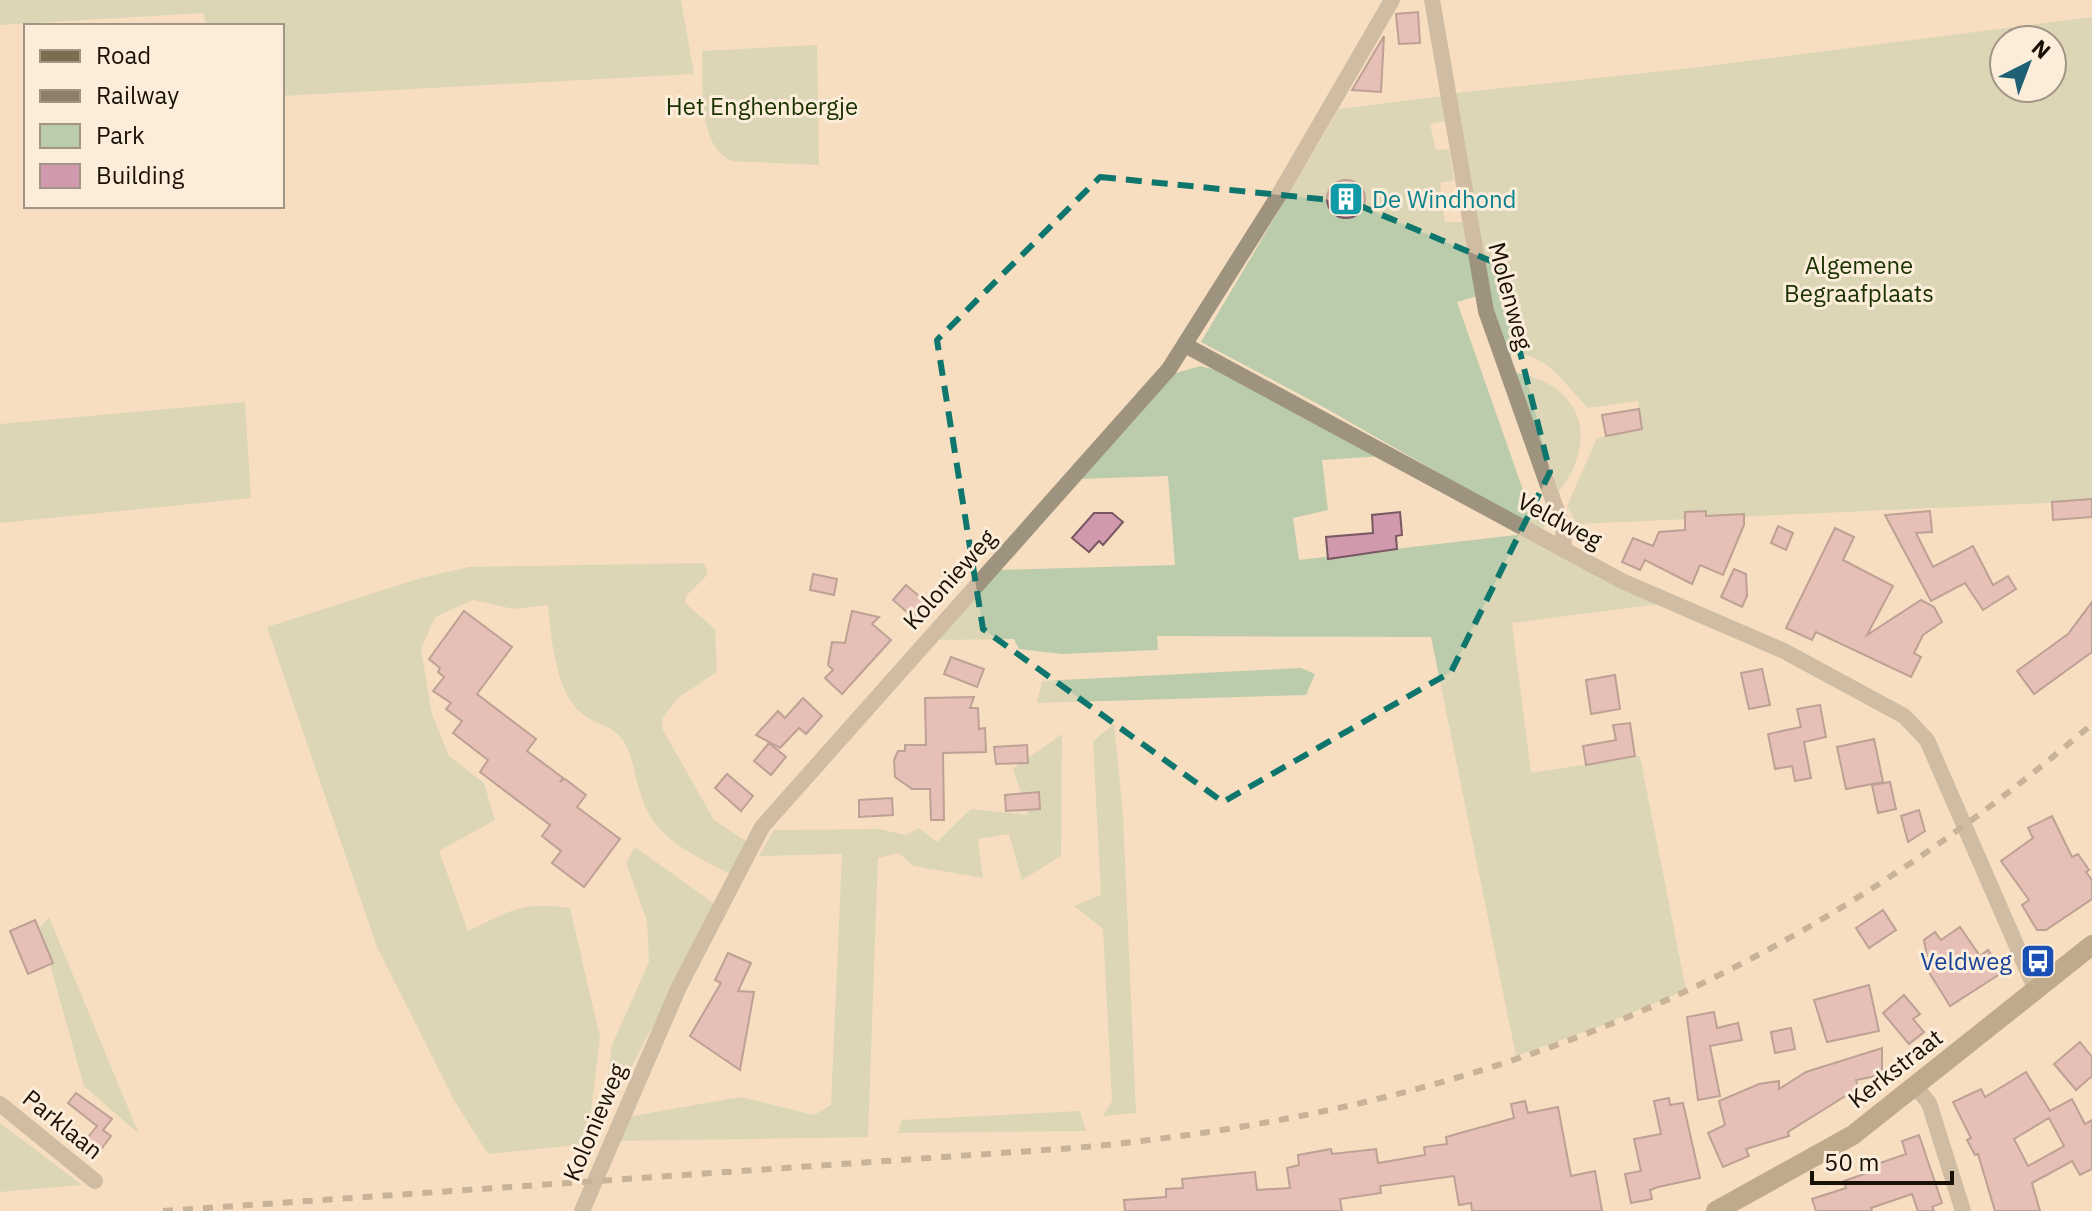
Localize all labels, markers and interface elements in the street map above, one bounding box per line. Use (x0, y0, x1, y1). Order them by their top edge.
legend (24, 24, 284, 208)
north arrow (1988, 24, 2068, 104)
text: N (2026, 33, 2057, 65)
text: Road (96, 39, 151, 71)
text: Railway (96, 79, 179, 111)
park label: Het Enghenbergje (666, 90, 858, 122)
text: Park (96, 119, 145, 151)
text: Building (96, 159, 184, 191)
building icon: De Windhond (1327, 180, 1365, 218)
place label: De Windhond (1372, 183, 1517, 215)
street label: Molenweg (1481, 239, 1541, 354)
park label: Algemene Begraafplaats (1784, 249, 1934, 309)
street label: Veldweg (1512, 484, 1608, 556)
street label: Kolonieweg (895, 522, 1003, 636)
bus stop icon: Veldweg (2019, 942, 2057, 980)
place label: Veldweg (1920, 945, 2012, 977)
street label: Kerkstraat (1841, 1021, 1949, 1115)
street label: Kolonieweg (555, 1058, 633, 1186)
street label: Parklaan (16, 1082, 110, 1166)
scale bar (1812, 1135, 1952, 1185)
text: 50 m (1824, 1146, 1879, 1178)

